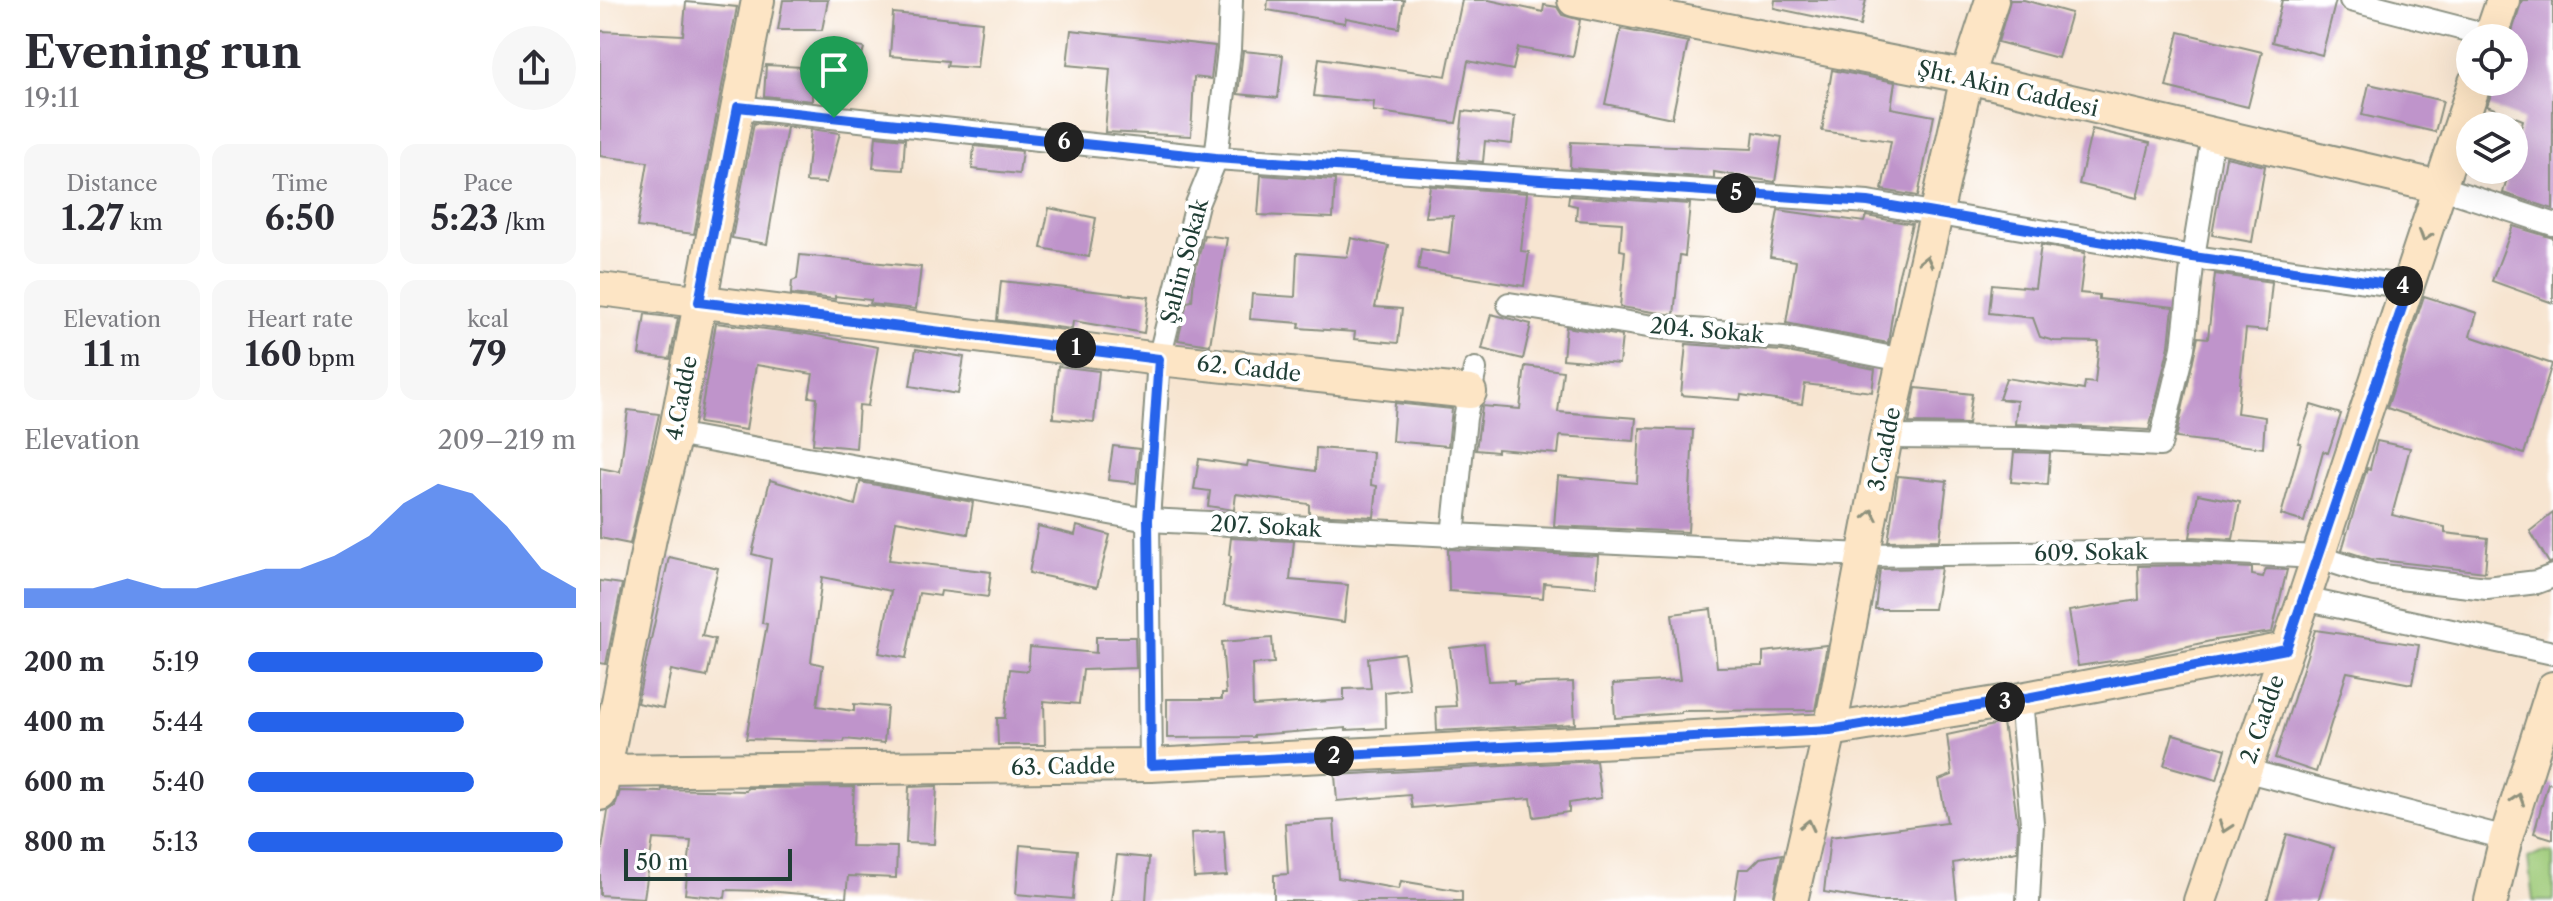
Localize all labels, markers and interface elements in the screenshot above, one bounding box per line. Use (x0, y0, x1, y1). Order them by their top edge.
map controls (2456, 24, 2528, 184)
button: locate (2456, 24, 2528, 96)
text: Evening run (24, 25, 301, 79)
button: share (492, 26, 576, 110)
pin (800, 36, 868, 118)
icon: arrive (812, 48, 856, 92)
street label: Şht. Akin Caddesi (1915, 55, 2101, 122)
text: 19:11 (24, 82, 79, 114)
button: layers (2456, 112, 2528, 184)
pin: 6 (1044, 122, 1084, 162)
text: 6 (1057, 128, 1071, 155)
text: Distance (66, 170, 158, 197)
text: Time (272, 170, 328, 197)
text: Pace (463, 170, 513, 197)
pin: 5 (1716, 173, 1756, 213)
text: 5 (1730, 179, 1742, 206)
street label: Şahin Sokak (1155, 195, 1214, 326)
text: 1.27 (61, 197, 124, 239)
text: 6:50 (265, 197, 335, 239)
text: 5:23 (430, 197, 499, 239)
text: km (124, 209, 163, 236)
text: /km (499, 209, 546, 236)
one-way arrow (2418, 229, 2434, 242)
one-way arrow (1917, 255, 1934, 268)
pin: 4 (2383, 266, 2423, 306)
text: 4 (2396, 272, 2410, 299)
text: Elevation (63, 306, 161, 333)
text: Heart rate (247, 306, 353, 333)
text: kcal (467, 306, 509, 333)
street label: 204. Sokak (1649, 312, 1766, 349)
pin: 1 (1056, 328, 1096, 368)
text: 11 (84, 333, 114, 375)
text: 160 (245, 333, 302, 375)
text: 79 (469, 333, 507, 375)
text: 1 (1071, 334, 1081, 361)
text: m (114, 345, 140, 372)
text: bpm (302, 345, 355, 372)
street label: 62. Cadde (1195, 350, 1302, 387)
street label: 4.Cadde (660, 353, 703, 443)
street label: 3.Cadde (1862, 405, 1907, 494)
text: Elevation (24, 424, 140, 456)
text: 209–219 m (438, 424, 576, 456)
one-way arrow (1862, 509, 1879, 523)
street label: 207. Sokak (1210, 510, 1323, 543)
street label: 609. Sokak (2034, 538, 2149, 567)
text: 200 m (24, 646, 105, 678)
text: 5:19 (152, 646, 200, 678)
street label: 2. Cadde (2235, 671, 2290, 767)
pin: 3 (1985, 682, 2025, 722)
text: 3 (1999, 688, 2011, 715)
text: 400 m (24, 706, 105, 738)
text: 5:44 (152, 706, 203, 738)
pin: 2 (1314, 736, 1354, 776)
text: 2 (1328, 742, 1341, 769)
street label: 63. Cadde (1011, 752, 1115, 781)
text: 600 m (24, 766, 105, 798)
text: 5:40 (152, 766, 205, 798)
one-way arrow (2509, 792, 2525, 806)
one-way arrow (1799, 819, 1816, 832)
one-way arrow (2218, 819, 2234, 833)
text: 800 m (24, 826, 106, 858)
text: 5:13 (152, 826, 199, 858)
scale bar (624, 845, 792, 881)
text: 50 m (636, 849, 688, 876)

